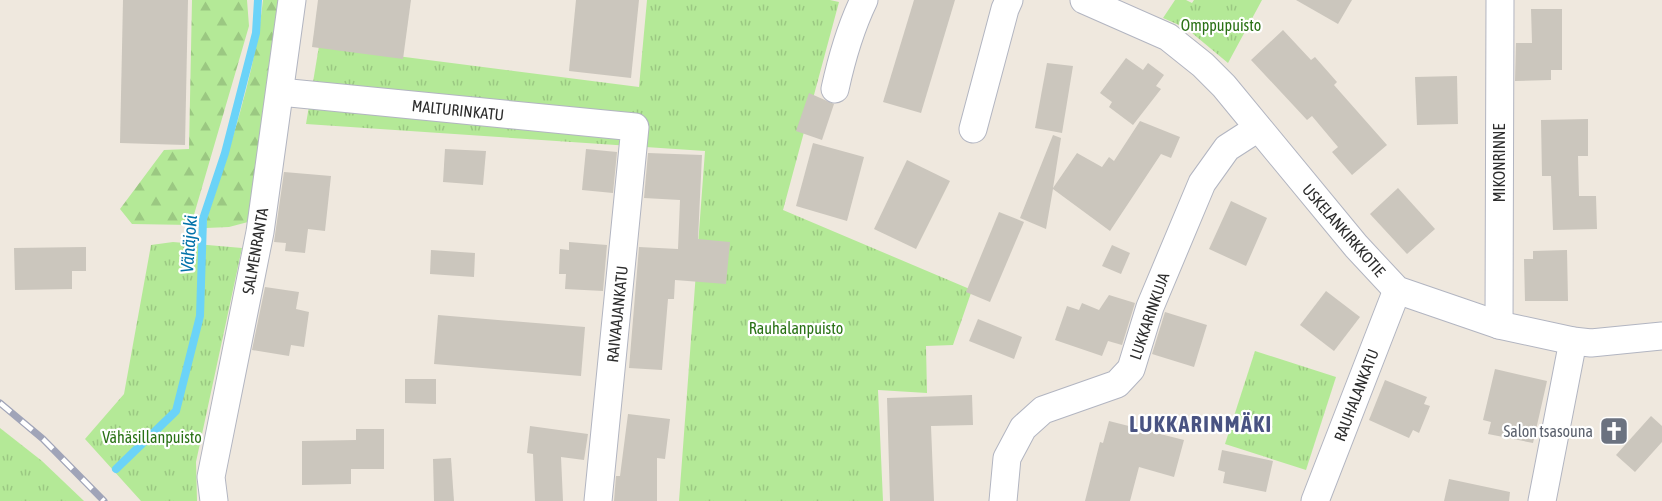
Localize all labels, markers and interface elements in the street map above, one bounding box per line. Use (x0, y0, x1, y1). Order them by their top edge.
park label: Omppupuisto (1181, 16, 1261, 35)
street label: MALTURINKATU (411, 96, 505, 124)
street label: MIKONRINNE (1490, 123, 1508, 202)
street label: USKELANKIRKKOTIE (1299, 180, 1389, 280)
street label: SALMENRANTA (239, 206, 271, 296)
water label: Vähäjoki (176, 214, 201, 274)
street label: RAIVAAJANKATU (603, 265, 631, 363)
street label: LUKKARINKUJA (1126, 270, 1172, 362)
park label: Rauhalanpuisto (749, 319, 843, 338)
street label: RAUHALANKATU (1330, 346, 1382, 444)
district label: LUKKARINMÄKI (1129, 411, 1273, 437)
church icon: Salon tsasouna (1598, 415, 1630, 447)
place label: Salon tsasouna (1503, 422, 1593, 440)
park label: Vähäsillanpuisto (102, 428, 202, 447)

